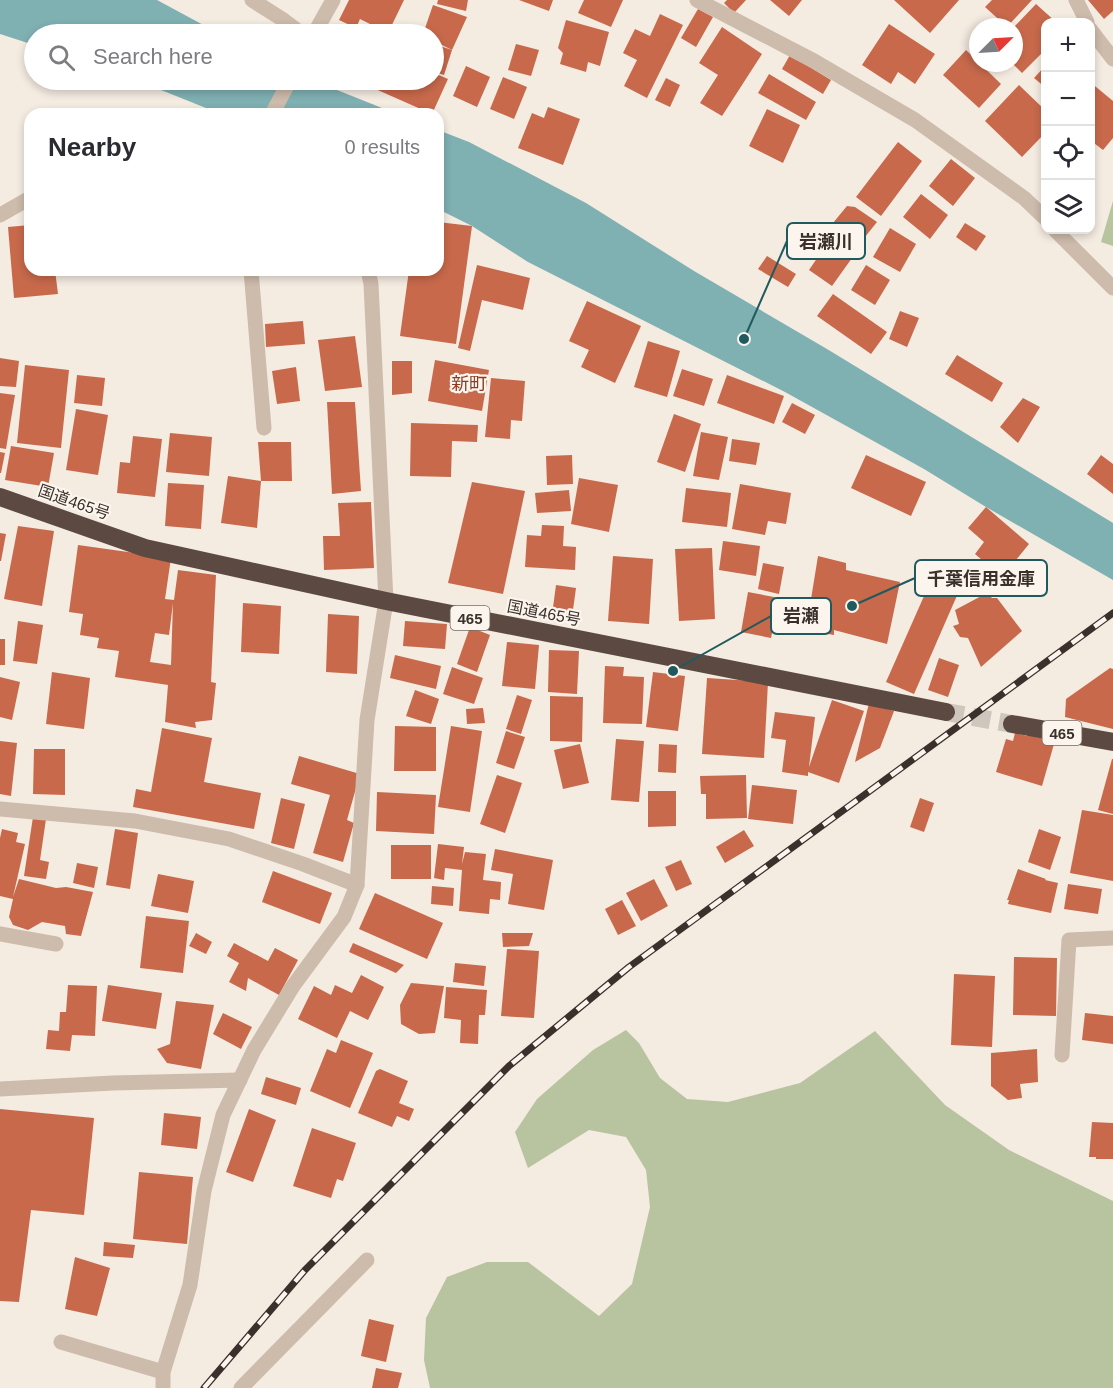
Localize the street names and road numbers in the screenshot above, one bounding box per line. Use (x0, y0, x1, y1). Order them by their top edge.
street label: 国道465号 (36, 482, 112, 522)
street label: 国道465号 (506, 598, 582, 628)
road number: 465 (450, 606, 490, 630)
road number: 465 (1042, 721, 1082, 745)

